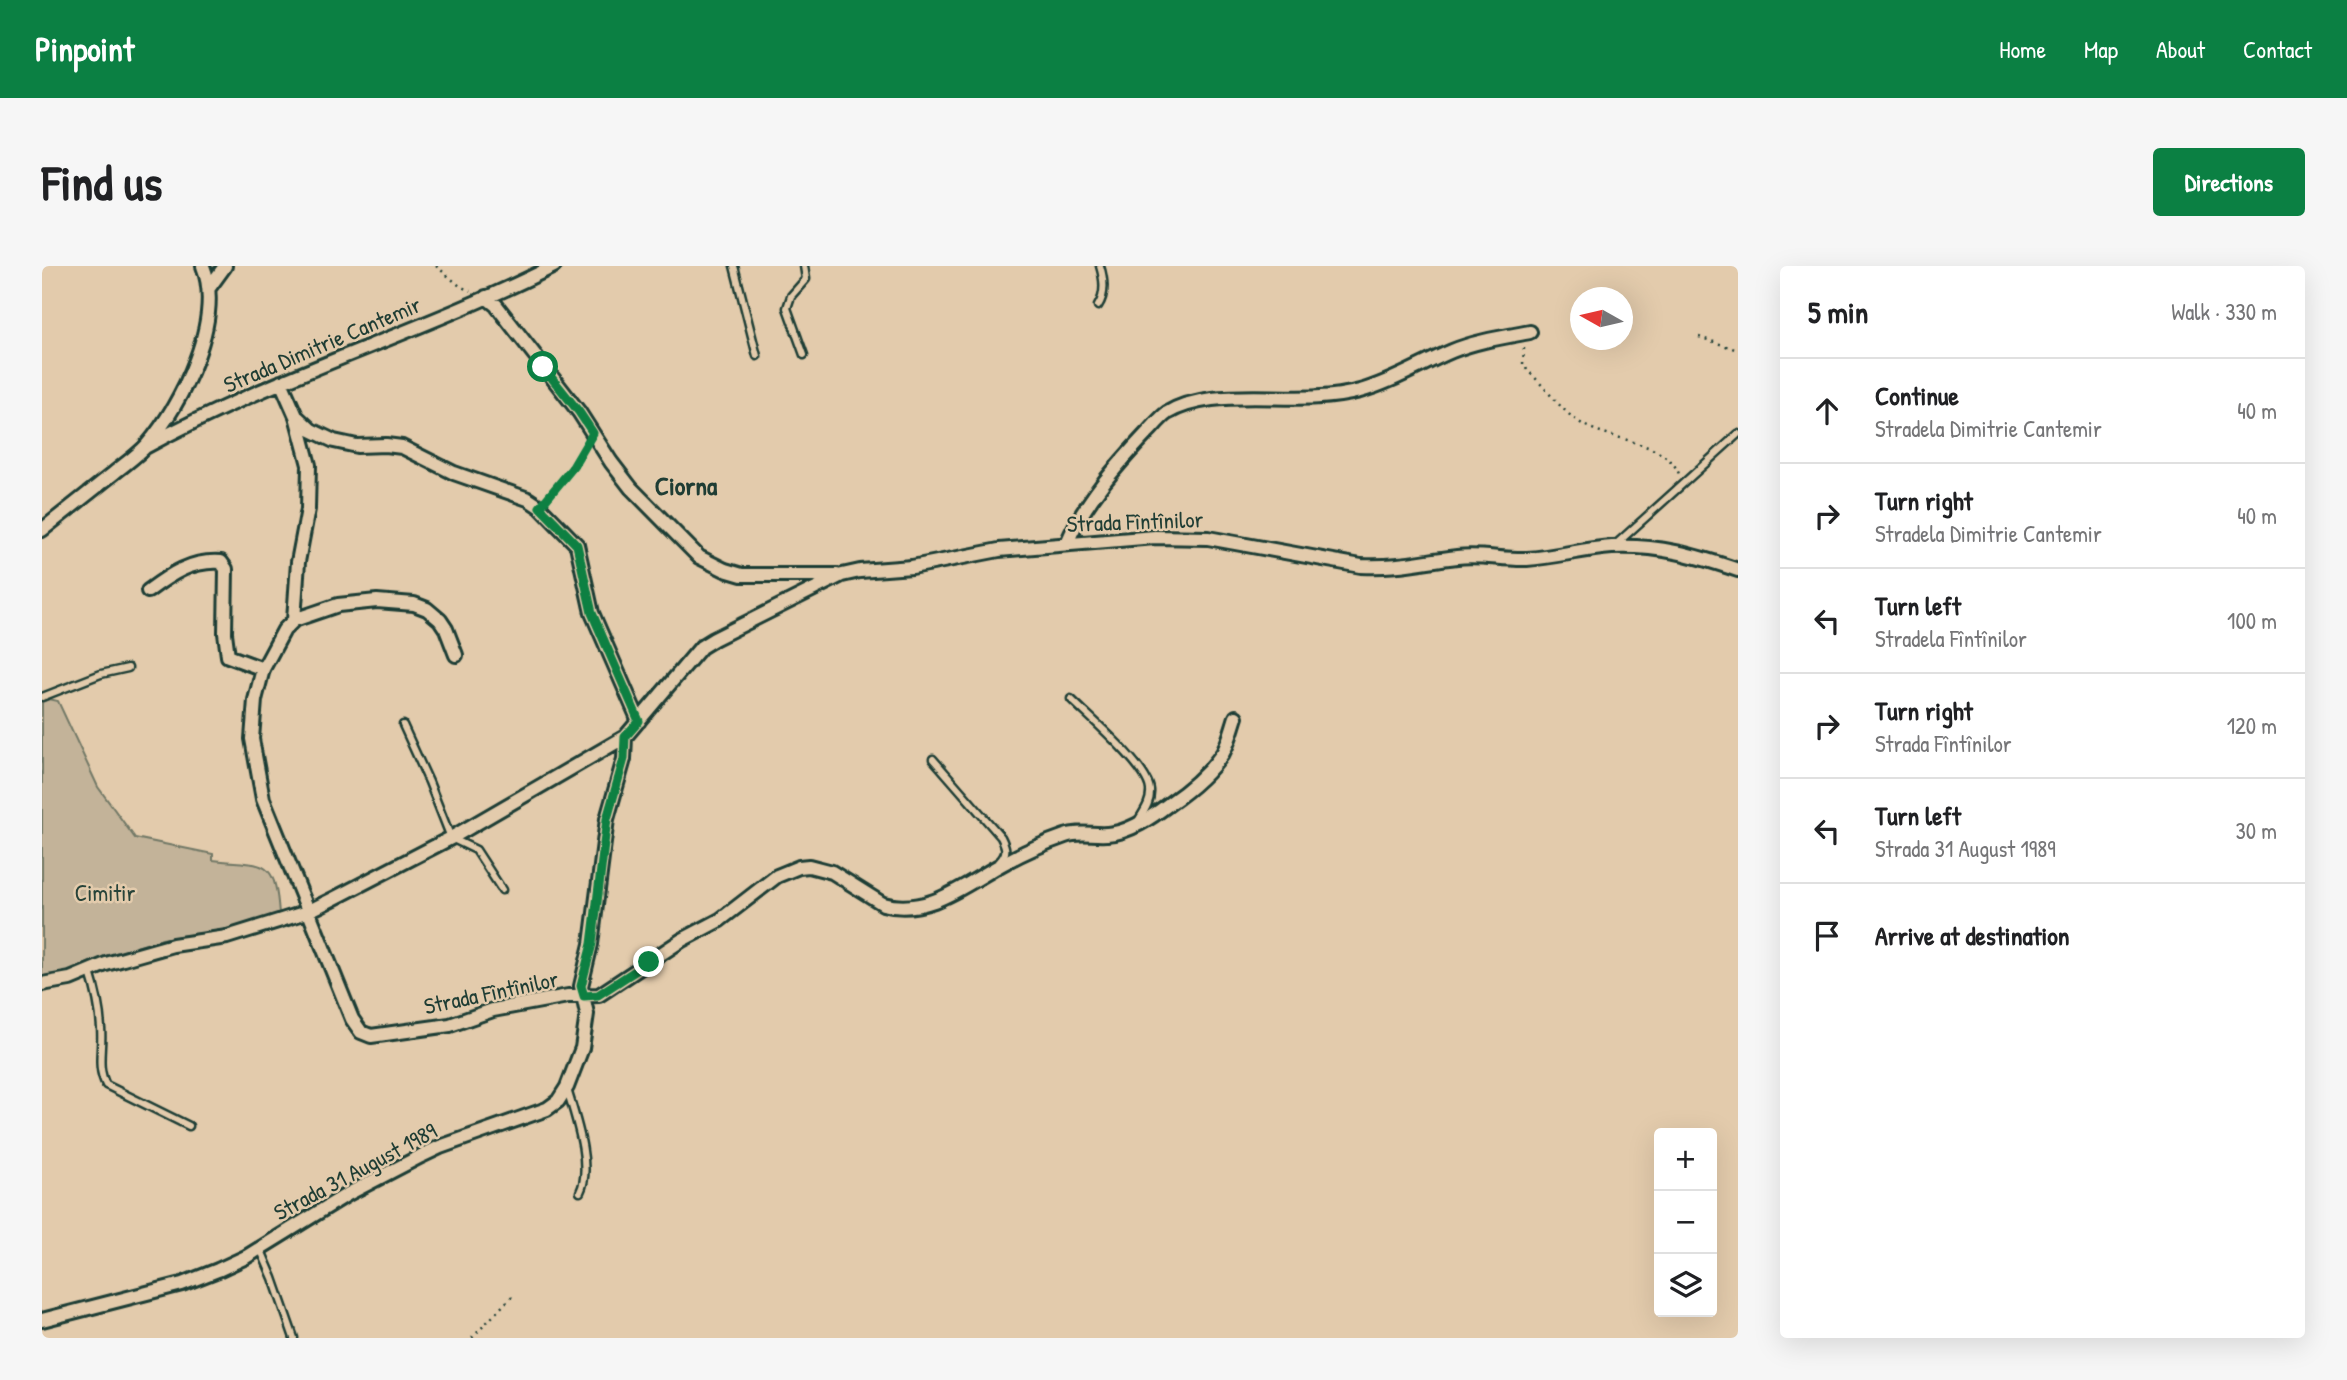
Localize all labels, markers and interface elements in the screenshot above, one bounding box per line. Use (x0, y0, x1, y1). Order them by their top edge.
text: Pinpoint (35, 27, 134, 71)
text: Home (1999, 33, 2046, 65)
text: Map (2084, 33, 2118, 65)
text: About (2156, 33, 2205, 65)
text: Contact (2243, 33, 2312, 65)
button: Directions (2153, 148, 2305, 216)
text: Find us (42, 149, 162, 215)
north arrow (1570, 287, 1633, 350)
street label: Strada Dimitrie Cantemir (219, 288, 426, 400)
text: 5 min (1808, 292, 1868, 332)
text: Walk · 330 m (2171, 296, 2277, 327)
route start (527, 351, 558, 382)
text: Continue (1875, 378, 1959, 413)
icon: ahead (1808, 392, 1846, 430)
text: 40 m (2237, 395, 2277, 426)
text: Stradela Dimitrie Cantemir (1875, 413, 2102, 444)
district label: Ciorna (655, 468, 718, 503)
text: Turn right (1875, 483, 1973, 518)
icon: right (1808, 497, 1846, 535)
text: 40 m (2237, 500, 2277, 531)
street label: Strada Fîntînilor (1066, 503, 1204, 539)
text: Stradela Dimitrie Cantemir (1875, 518, 2102, 549)
text: Turn left (1875, 588, 1961, 623)
icon: left (1808, 602, 1846, 640)
text: 100 m (2227, 605, 2277, 636)
text: Stradela Fîntînilor (1875, 623, 2027, 654)
text: Turn right (1875, 693, 1973, 728)
icon: right (1808, 707, 1846, 745)
text: 120 m (2227, 710, 2277, 741)
text: Strada Fîntînilor (1875, 728, 2012, 759)
text: Turn left (1875, 798, 1961, 833)
icon: left (1808, 812, 1846, 850)
text: 30 m (2235, 815, 2277, 846)
text: Strada 31 August 1989 (1875, 833, 2056, 864)
park label: Cimitir (75, 877, 135, 908)
icon: arrive (1808, 917, 1846, 955)
text: Arrive at destination (1875, 918, 2070, 953)
route end (633, 946, 664, 977)
street label: Strada Fîntînilor (421, 963, 561, 1021)
street label: Strada 31 August 1989 (268, 1115, 442, 1227)
map controls (1654, 1128, 1717, 1317)
button: + (1654, 1128, 1717, 1191)
button: − (1654, 1191, 1717, 1254)
button: layers (1654, 1254, 1717, 1317)

